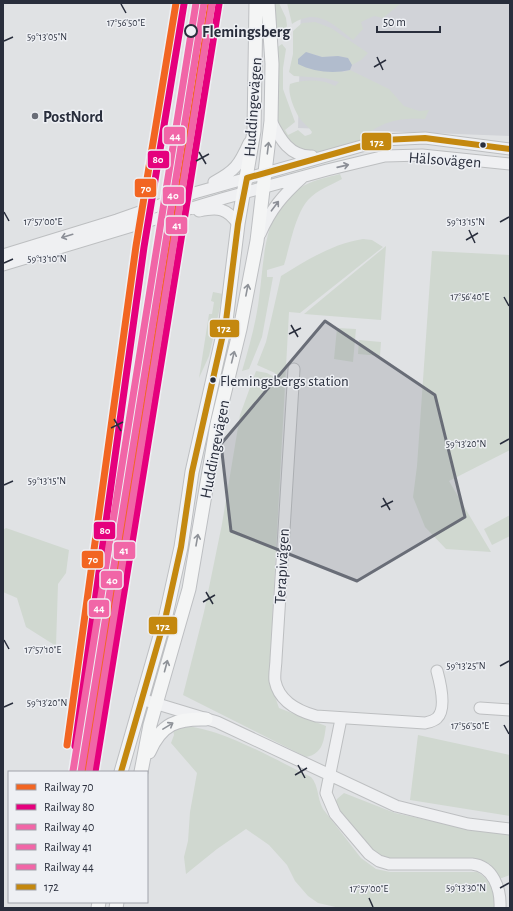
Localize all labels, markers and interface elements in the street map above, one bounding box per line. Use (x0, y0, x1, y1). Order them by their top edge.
scale bar (377, 8, 440, 34)
text: 50 m (383, 16, 406, 28)
text: 17°56'50"E (107, 18, 145, 28)
marker: Flemingsberg (184, 24, 198, 38)
place label: Flemingsberg (202, 24, 291, 40)
text: 59°13'05"N (27, 32, 67, 42)
street label: Huddingevägen (242, 57, 264, 158)
place label: PostNord (43, 109, 104, 125)
marker: PostNord (30, 111, 40, 121)
line badge: 44 (163, 126, 186, 145)
text: 44 (169, 131, 181, 142)
line badge: 172 (361, 132, 392, 151)
text: 172 (370, 137, 384, 148)
unlabelled marker (478, 140, 488, 150)
one-way arrow (264, 142, 272, 155)
street label: Hälsovägen (408, 149, 482, 171)
line badge: 80 (147, 150, 170, 169)
text: 80 (152, 154, 164, 165)
one-way arrow (336, 162, 349, 169)
line badge: 70 (134, 178, 157, 198)
text: 70 (141, 183, 152, 194)
line badge: 40 (162, 186, 185, 205)
text: 40 (167, 190, 179, 201)
one-way arrow (270, 201, 279, 212)
line badge: 41 (165, 216, 188, 235)
text: 17°57'00"E (24, 217, 63, 227)
text: 59°13'15"N (447, 217, 485, 227)
text: 41 (172, 220, 182, 231)
one-way arrow (60, 233, 73, 240)
text: 59°13'10"N (27, 254, 67, 264)
one-way arrow (244, 284, 252, 297)
text: 17°56'40"E (451, 292, 490, 302)
line badge: 172 (209, 319, 240, 338)
text: 172 (217, 323, 231, 334)
one-way arrow (230, 351, 238, 364)
place label: Flemingsbergs station (220, 374, 349, 389)
marker: Flemingsbergs station (208, 375, 218, 385)
street label: Huddingevägen (198, 399, 232, 500)
text: 59°13'20"N (446, 439, 486, 449)
text: 59°13'15"N (28, 476, 66, 486)
line badge: 80 (93, 521, 116, 540)
text: 80 (99, 525, 111, 536)
street label: Terapivägen (272, 528, 292, 604)
one-way arrow (193, 534, 201, 547)
line badge: 41 (113, 541, 136, 560)
text: 41 (119, 545, 129, 556)
line badge: 70 (81, 550, 104, 569)
text: 70 (88, 554, 99, 565)
line badge: 40 (100, 570, 123, 589)
text: 40 (106, 575, 118, 586)
line badge: 44 (88, 599, 110, 618)
text: 44 (93, 603, 105, 614)
line badge: 172 (148, 616, 178, 635)
text: 172 (156, 621, 170, 632)
text: 17°57'10"E (25, 645, 62, 655)
one-way arrow (163, 659, 170, 672)
text: 59°13'25"N (446, 661, 486, 671)
text: 59°13'20"N (27, 698, 67, 708)
text: 17°56'50"E (451, 721, 489, 731)
one-way arrow (162, 722, 174, 730)
legend (8, 771, 148, 903)
text: Railway 70 (44, 781, 94, 794)
text: Railway 80 (44, 801, 94, 814)
text: Railway 40 (44, 821, 94, 834)
text: Railway 41 (44, 841, 92, 854)
text: Railway 44 (44, 861, 94, 874)
text: 172 (44, 881, 59, 893)
text: 59°13'30"N (446, 883, 486, 893)
text: 17°57'00"E (350, 884, 389, 894)

